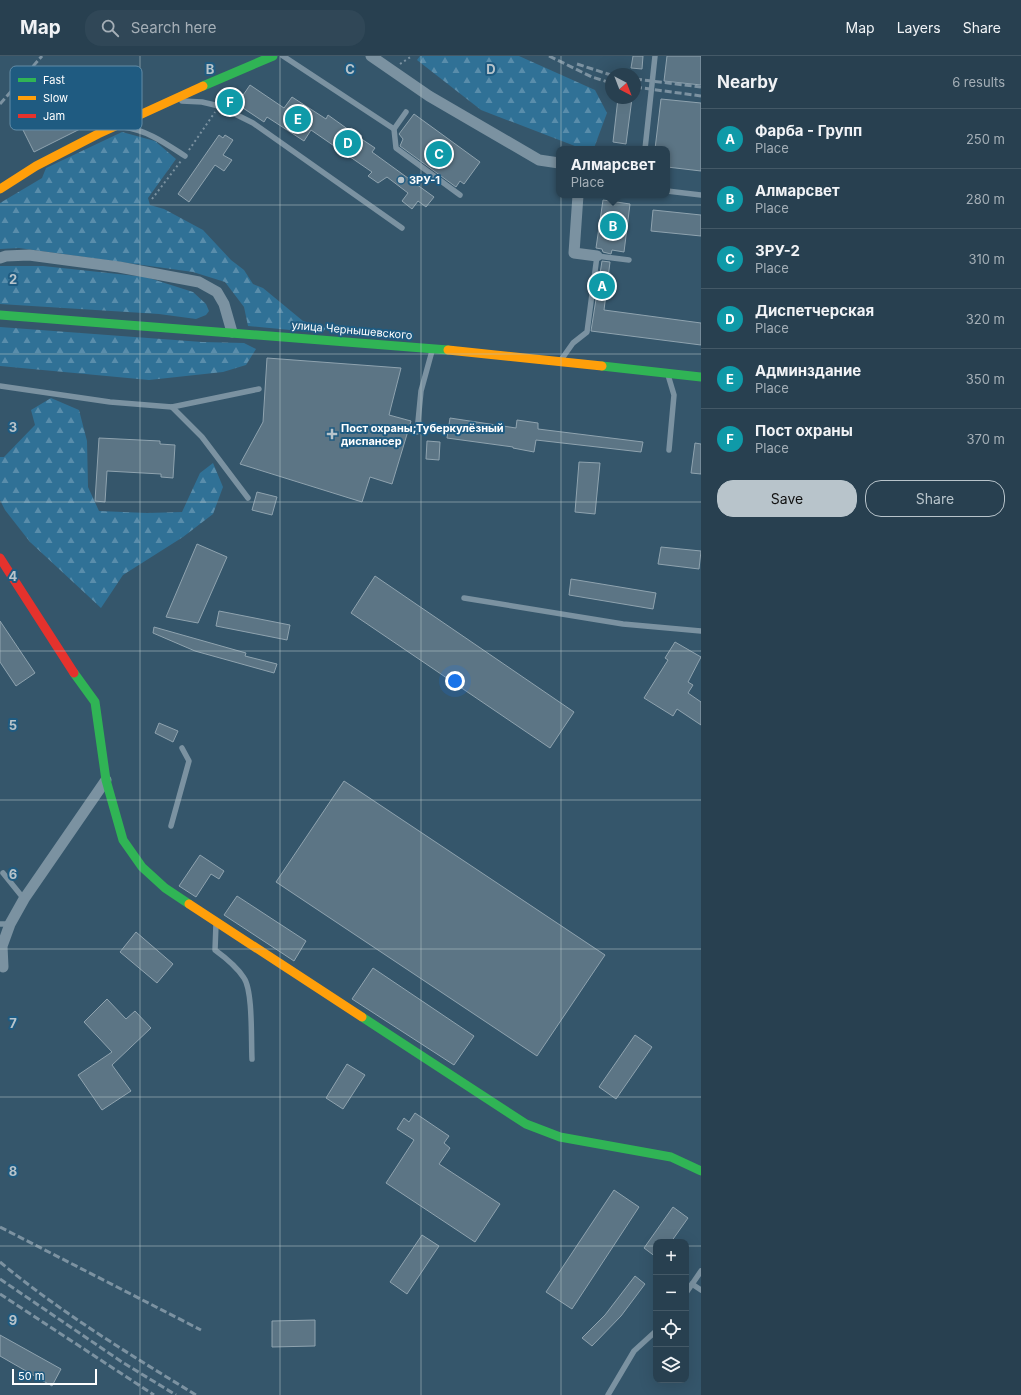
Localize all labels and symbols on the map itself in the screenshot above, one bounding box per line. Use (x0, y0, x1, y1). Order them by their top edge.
text: B (206, 61, 215, 77)
text: C (345, 61, 355, 77)
text: D (486, 61, 496, 77)
legend (10, 66, 142, 130)
north arrow (605, 68, 641, 104)
text: Fast (43, 73, 65, 87)
pin: F (217, 87, 243, 117)
text: Slow (43, 91, 68, 105)
pin: E (285, 104, 311, 134)
text: Jam (43, 109, 65, 123)
pin: D (335, 128, 361, 158)
pin: C (426, 139, 452, 169)
place label: ЗРУ-1 (409, 173, 440, 187)
marker: ЗРУ-1 (396, 175, 406, 185)
pin: B (600, 211, 626, 241)
text: 2 (9, 271, 17, 287)
pin: A (589, 271, 615, 301)
street label: улица Чернышевского (291, 318, 413, 342)
text: 3 (9, 419, 17, 435)
place label: Пост охраны;Туберкулёзный диспансер (341, 421, 504, 448)
marker: Пост охраны;Туберкулёзный диспансер (326, 428, 338, 440)
text: 4 (9, 568, 18, 584)
your location (445, 671, 465, 691)
text: 5 (9, 717, 17, 733)
text: 6 (9, 866, 17, 882)
text: 7 (9, 1015, 17, 1031)
text: 8 (9, 1163, 17, 1179)
text: 9 (9, 1312, 17, 1328)
scale bar (12, 1367, 97, 1386)

